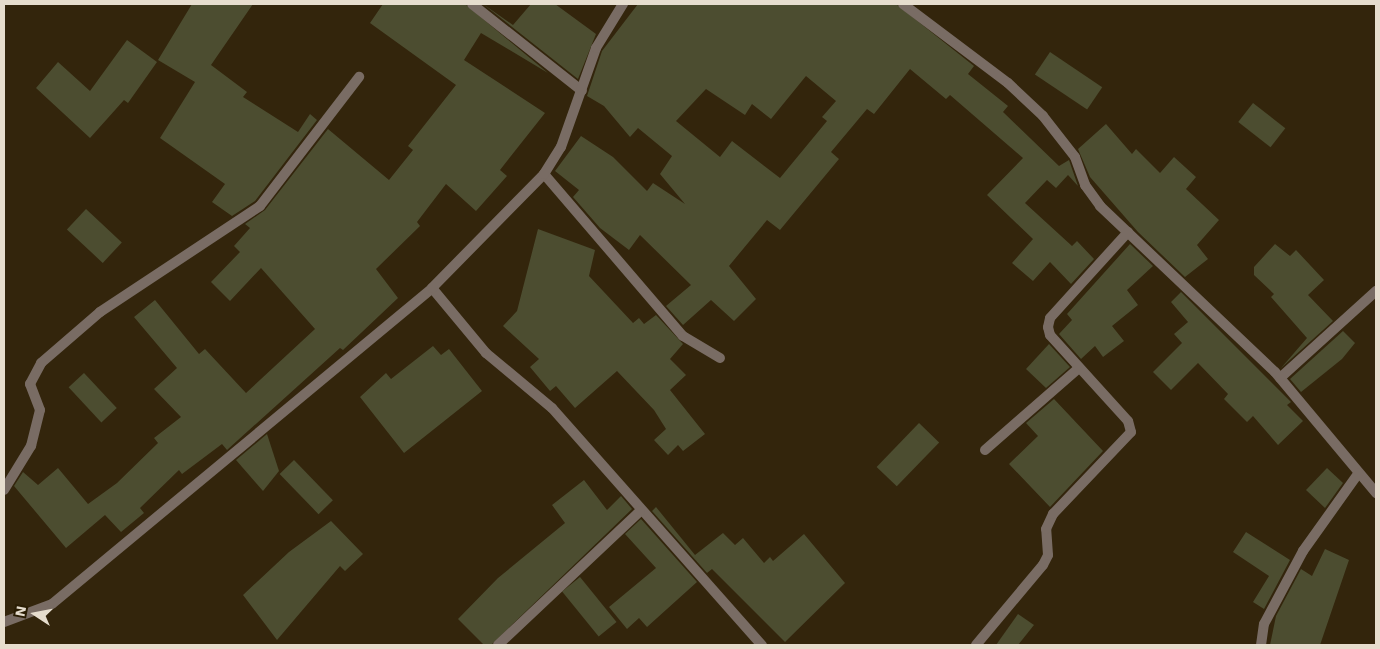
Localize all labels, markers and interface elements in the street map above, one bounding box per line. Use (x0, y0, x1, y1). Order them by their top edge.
north arrow (10, 589, 60, 639)
text: N (11, 605, 29, 618)

